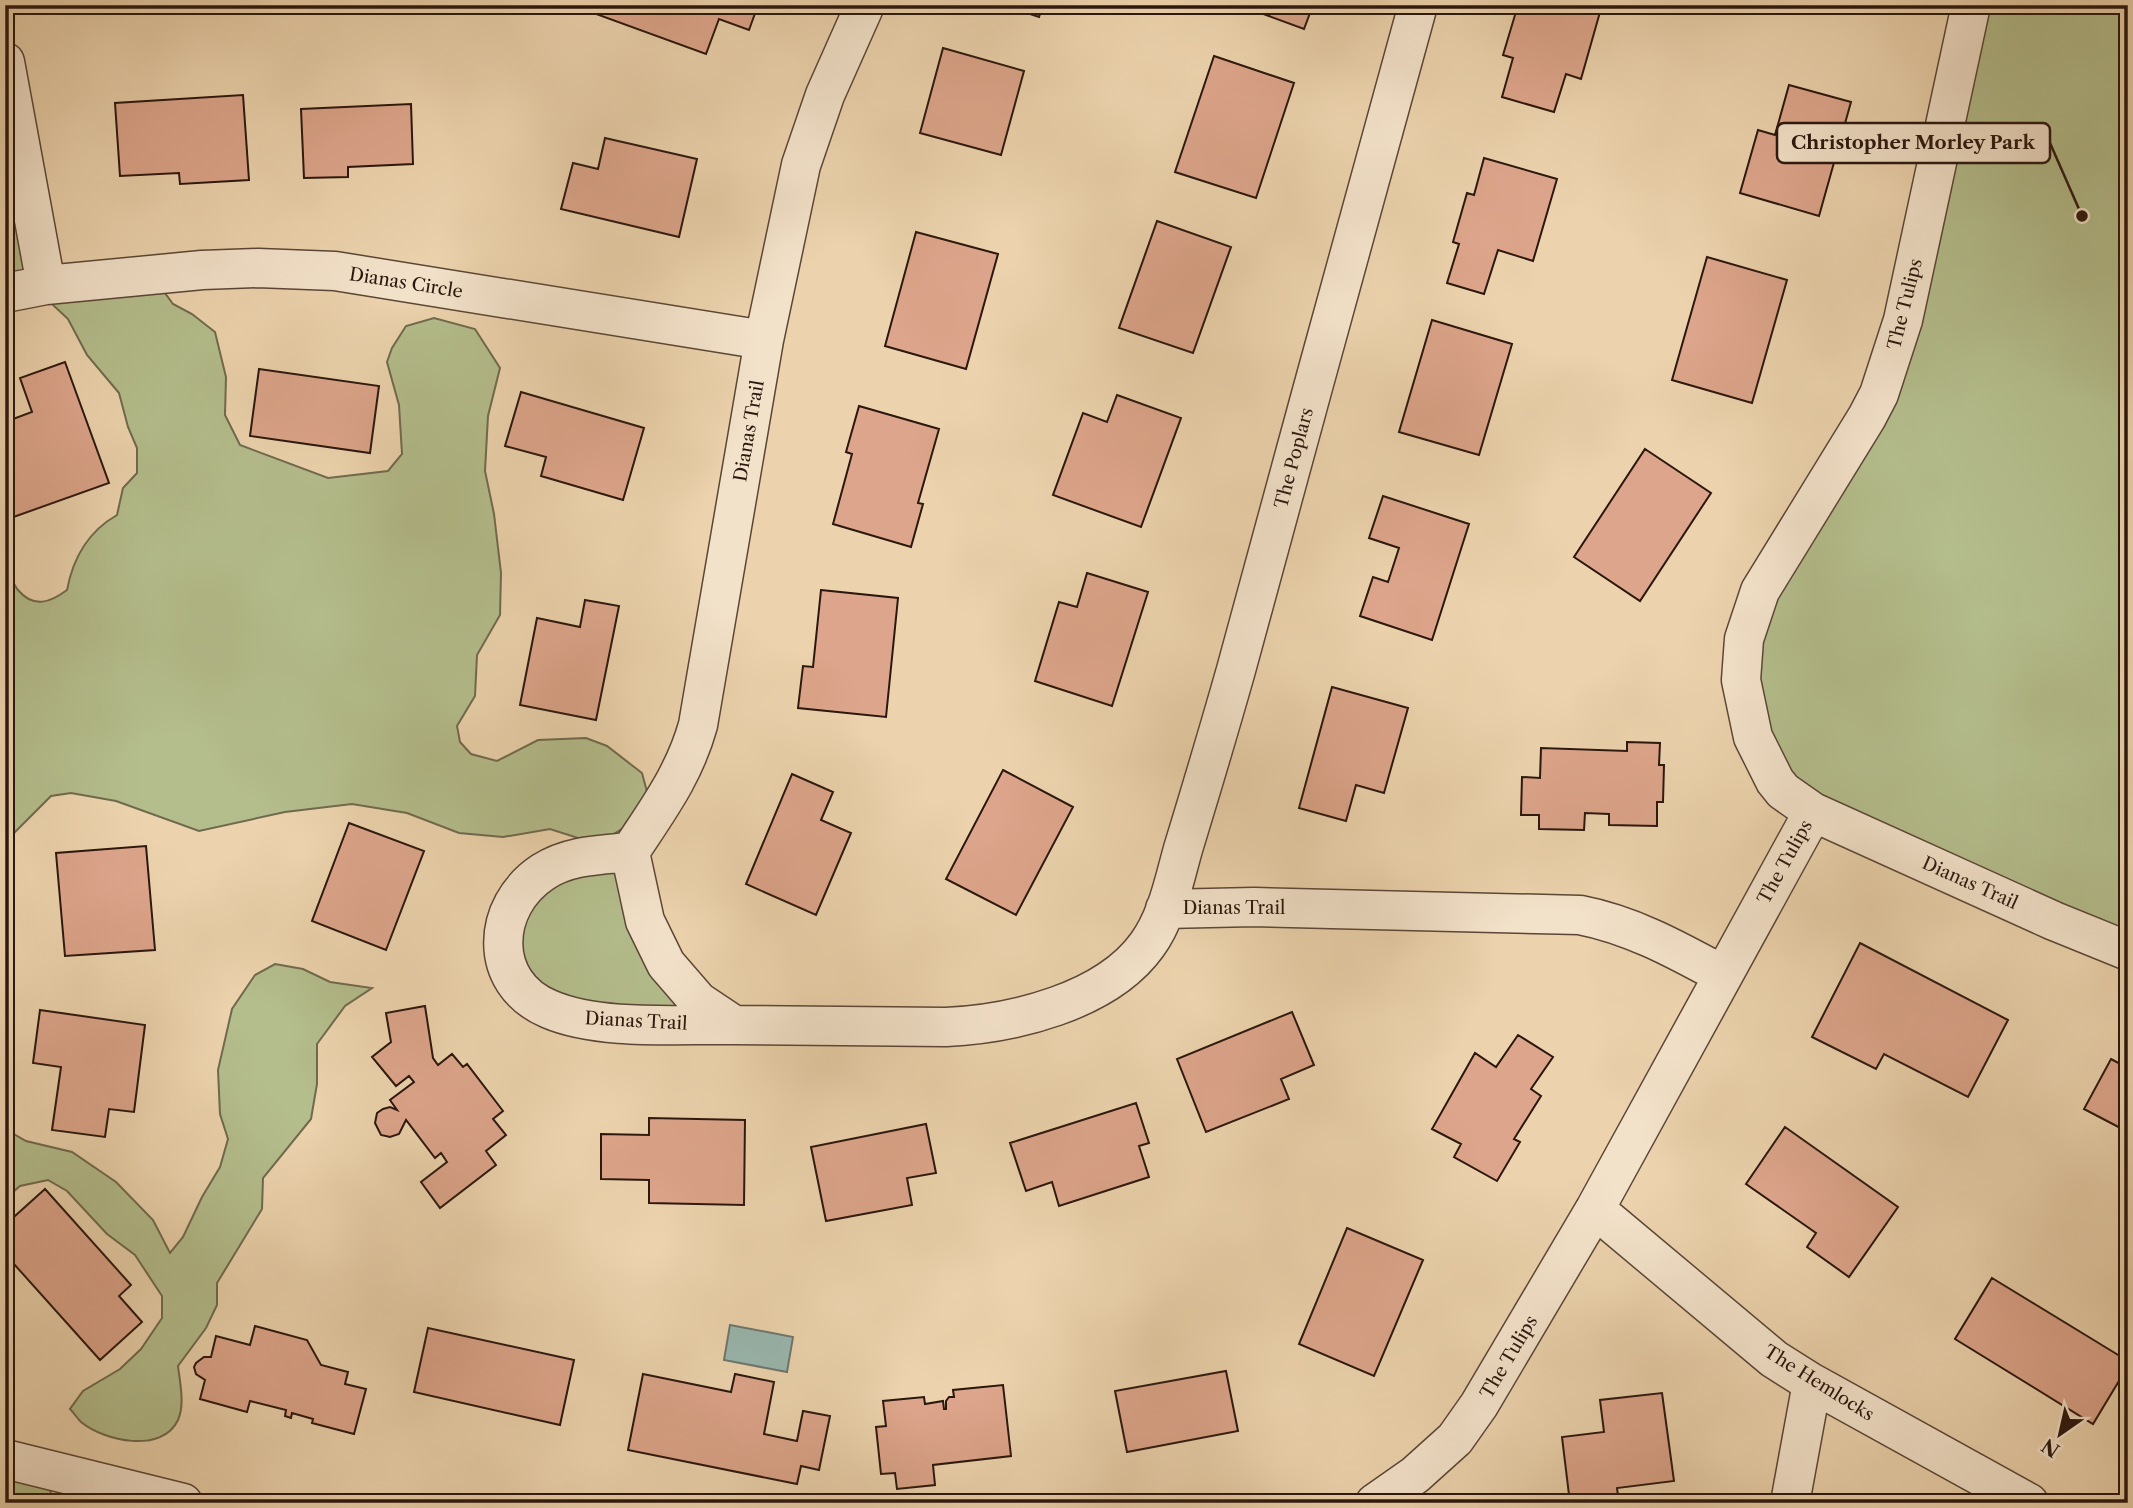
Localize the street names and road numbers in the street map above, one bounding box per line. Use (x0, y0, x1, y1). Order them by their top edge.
street label: The Tulips (1883, 256, 1927, 352)
street label: Dianas Circle (348, 263, 464, 303)
street label: Dianas Trail (729, 379, 769, 483)
street label: The Poplars (1270, 405, 1318, 511)
street label: The Tulips (1753, 816, 1817, 908)
street label: Dianas Trail (1919, 852, 2021, 914)
street label: Dianas Trail (1183, 897, 1285, 919)
street label: Dianas Trail (584, 1007, 688, 1035)
street label: The Tulips (1476, 1312, 1542, 1402)
street label: The Hemlocks (1760, 1340, 1878, 1426)

